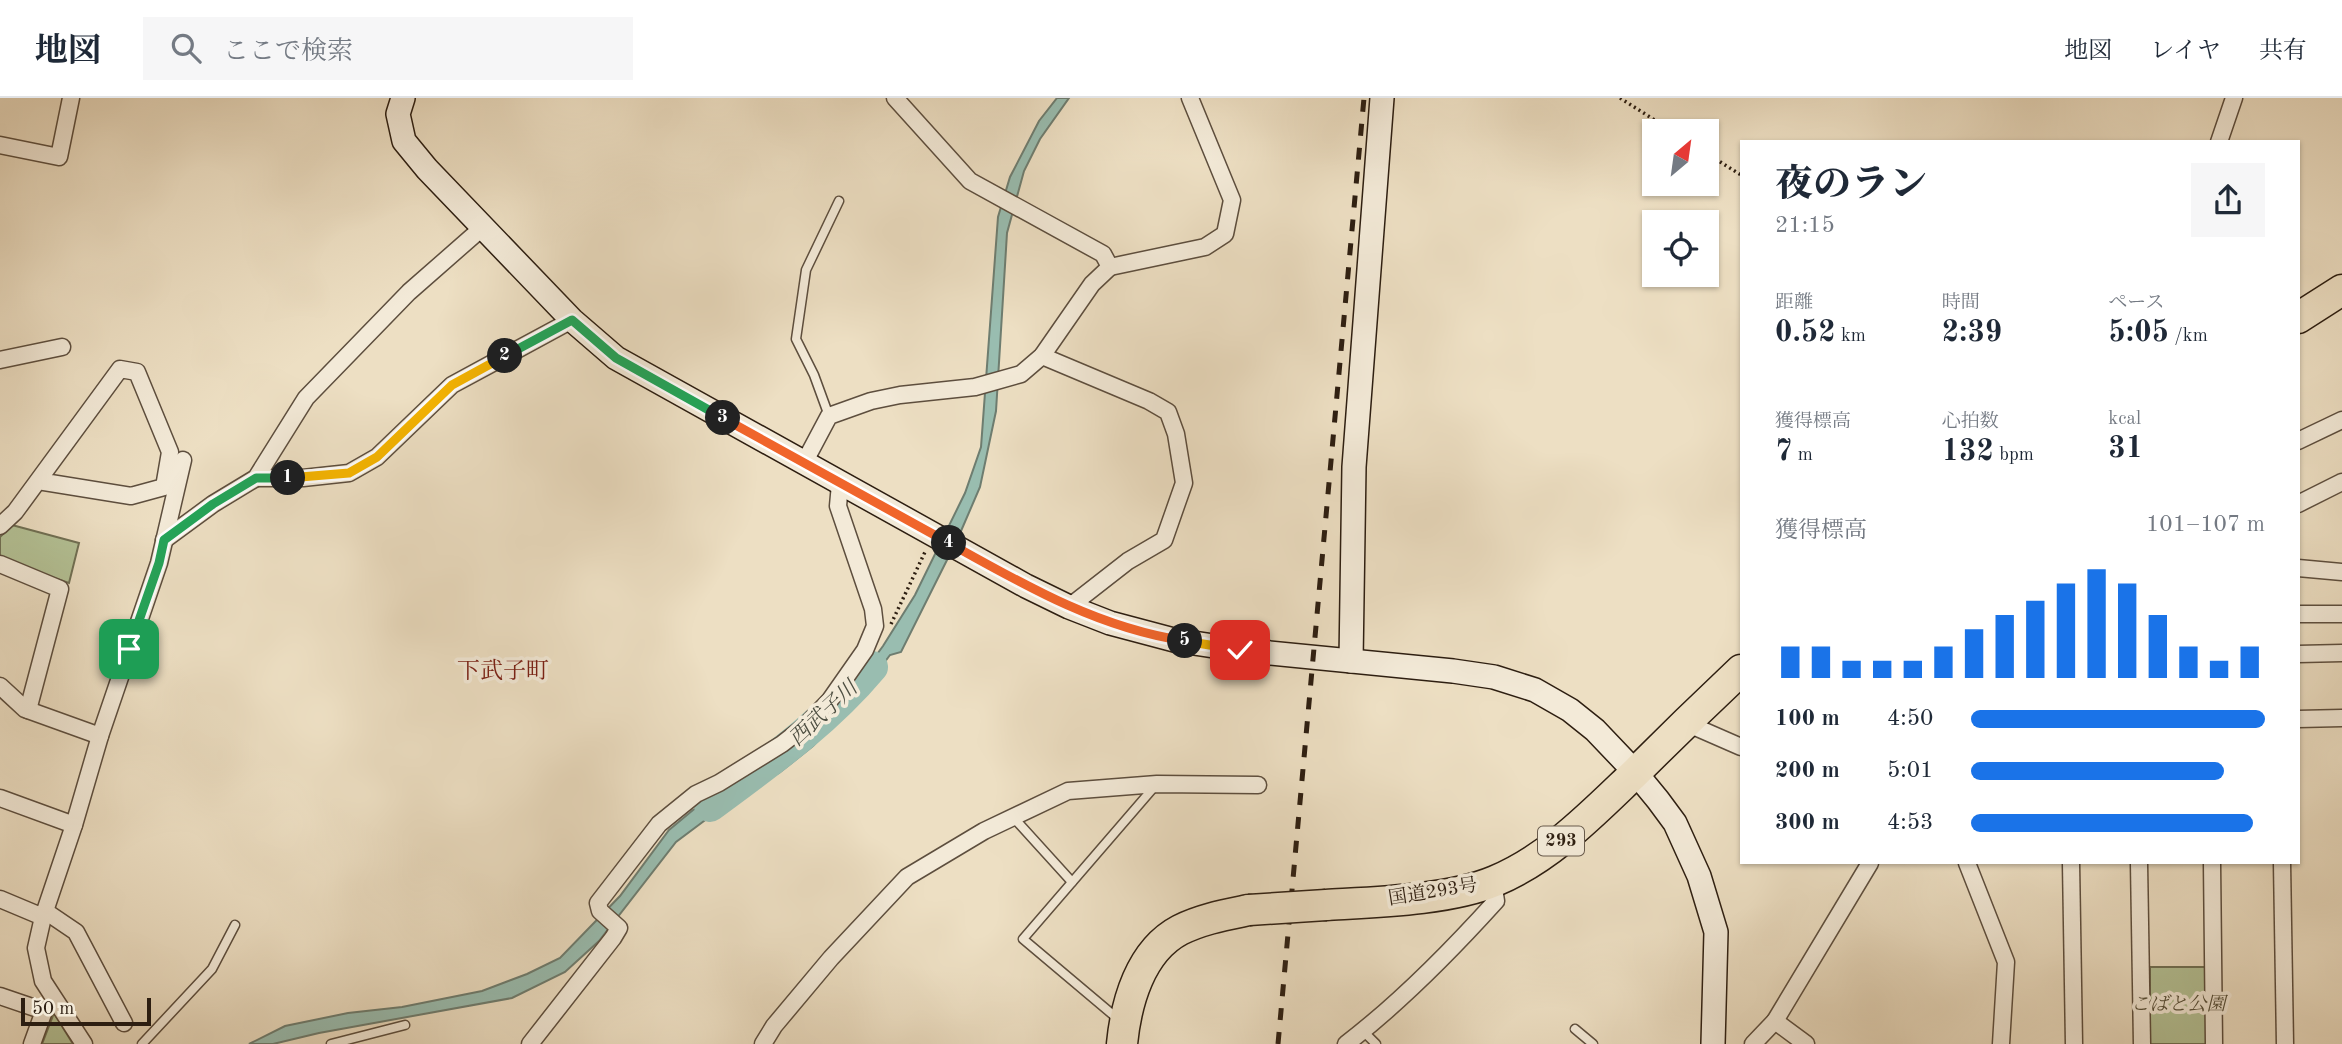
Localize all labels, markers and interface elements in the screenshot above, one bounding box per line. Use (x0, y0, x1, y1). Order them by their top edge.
search box (143, 17, 633, 80)
icon: search (167, 29, 205, 67)
text: 地図 (35, 36, 101, 69)
text: ここで検索 (223, 39, 353, 65)
text: 地図 (2064, 40, 2112, 64)
text: レイヤ (2150, 40, 2221, 64)
text: 共有 (2259, 40, 2307, 64)
north arrow (1642, 119, 1718, 196)
map controls (1642, 119, 1719, 287)
button: share (2191, 163, 2265, 237)
text: 夜のラン (1775, 167, 1927, 205)
button: locate (1642, 210, 1719, 287)
text: 21:15 (1775, 214, 1835, 237)
text: 距離 (1775, 294, 1813, 313)
text: 時間 (1942, 294, 1980, 313)
text: ペース (2108, 294, 2164, 313)
text: 0.52 (1775, 318, 1836, 348)
text: 2:39 (1942, 318, 2002, 348)
text: 5:05 (2108, 318, 2169, 348)
text: km (1836, 327, 1866, 346)
text: /km (2169, 327, 2208, 346)
pin: 2 (488, 338, 522, 374)
text: 2 (499, 346, 510, 365)
pin: 3 (706, 400, 740, 436)
text: 3 (717, 408, 728, 427)
text: kcal (2108, 410, 2141, 429)
text: 獲得標高 (1775, 413, 1851, 432)
text: 心拍数 (1942, 413, 1999, 432)
text: 31 (2108, 434, 2143, 464)
text: 7 (1775, 437, 1792, 467)
text: 132 (1942, 437, 1994, 467)
text: m (1792, 446, 1813, 465)
text: bpm (1994, 446, 2034, 465)
pin: 1 (270, 460, 306, 496)
text: 1 (282, 468, 293, 487)
text: 101–107 m (2146, 513, 2265, 536)
text: 獲得標高 (1775, 519, 1867, 542)
pin: 4 (932, 526, 967, 560)
text: 4 (943, 533, 954, 552)
pin (99, 619, 159, 679)
pin (1210, 620, 1270, 680)
pin: 5 (1168, 624, 1202, 658)
icon: arrive (110, 630, 148, 668)
text: 5 (1179, 631, 1190, 650)
icon: check (1221, 631, 1259, 669)
district label: 下武子町 (457, 658, 549, 683)
water label: 西武子川 (785, 675, 863, 750)
text: 100 m (1775, 707, 1840, 730)
text: 4:50 (1887, 707, 1933, 730)
text: 200 m (1775, 759, 1840, 782)
text: 5:01 (1887, 759, 1933, 782)
text: 300 m (1775, 811, 1840, 834)
text: 4:53 (1887, 811, 1933, 834)
road number: 293 (1538, 826, 1584, 856)
street label: 国道293号 (1387, 875, 1479, 909)
park label: こばと公園 (2130, 994, 2228, 1015)
scale bar (21, 995, 150, 1027)
text: 50 m (32, 1000, 74, 1019)

